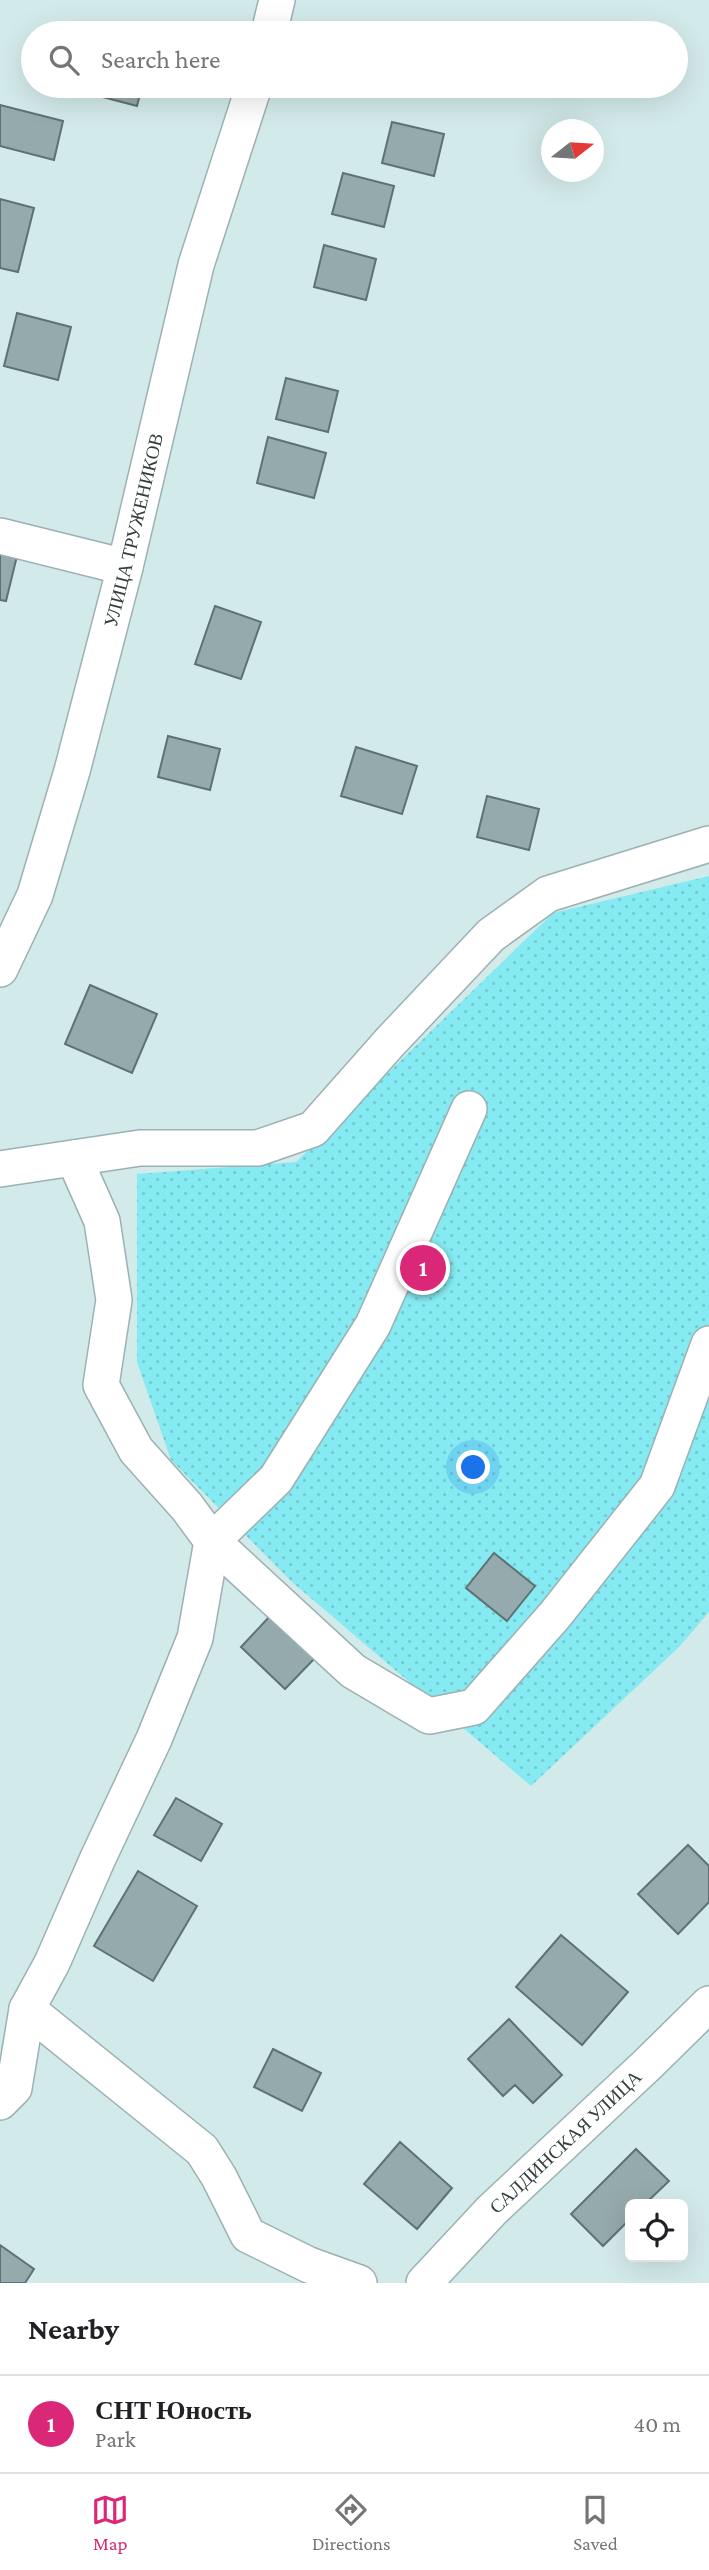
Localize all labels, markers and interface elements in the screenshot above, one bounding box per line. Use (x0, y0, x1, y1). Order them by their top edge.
search box (21, 21, 688, 98)
icon: search (45, 41, 83, 79)
text: Search here (101, 45, 220, 74)
north arrow (541, 119, 604, 182)
street label: УЛИЦА ТРУЖЕНИКОВ (100, 431, 167, 629)
pin: 1 (400, 1242, 446, 1294)
your location (456, 1450, 490, 1484)
street label: САЛДИНСКАЯ УЛИЦА (485, 2066, 646, 2218)
map controls (625, 2199, 688, 2262)
button: locate (625, 2199, 688, 2262)
text: Nearby (28, 2312, 119, 2345)
text: СНТ Юность (95, 2396, 252, 2425)
text: 1 (47, 2411, 55, 2437)
text: 40 m (633, 2411, 681, 2437)
text: Park (95, 2426, 136, 2452)
tab: Map (91, 2491, 129, 2554)
tab: Directions (312, 2491, 391, 2554)
tab: Saved (573, 2491, 618, 2554)

